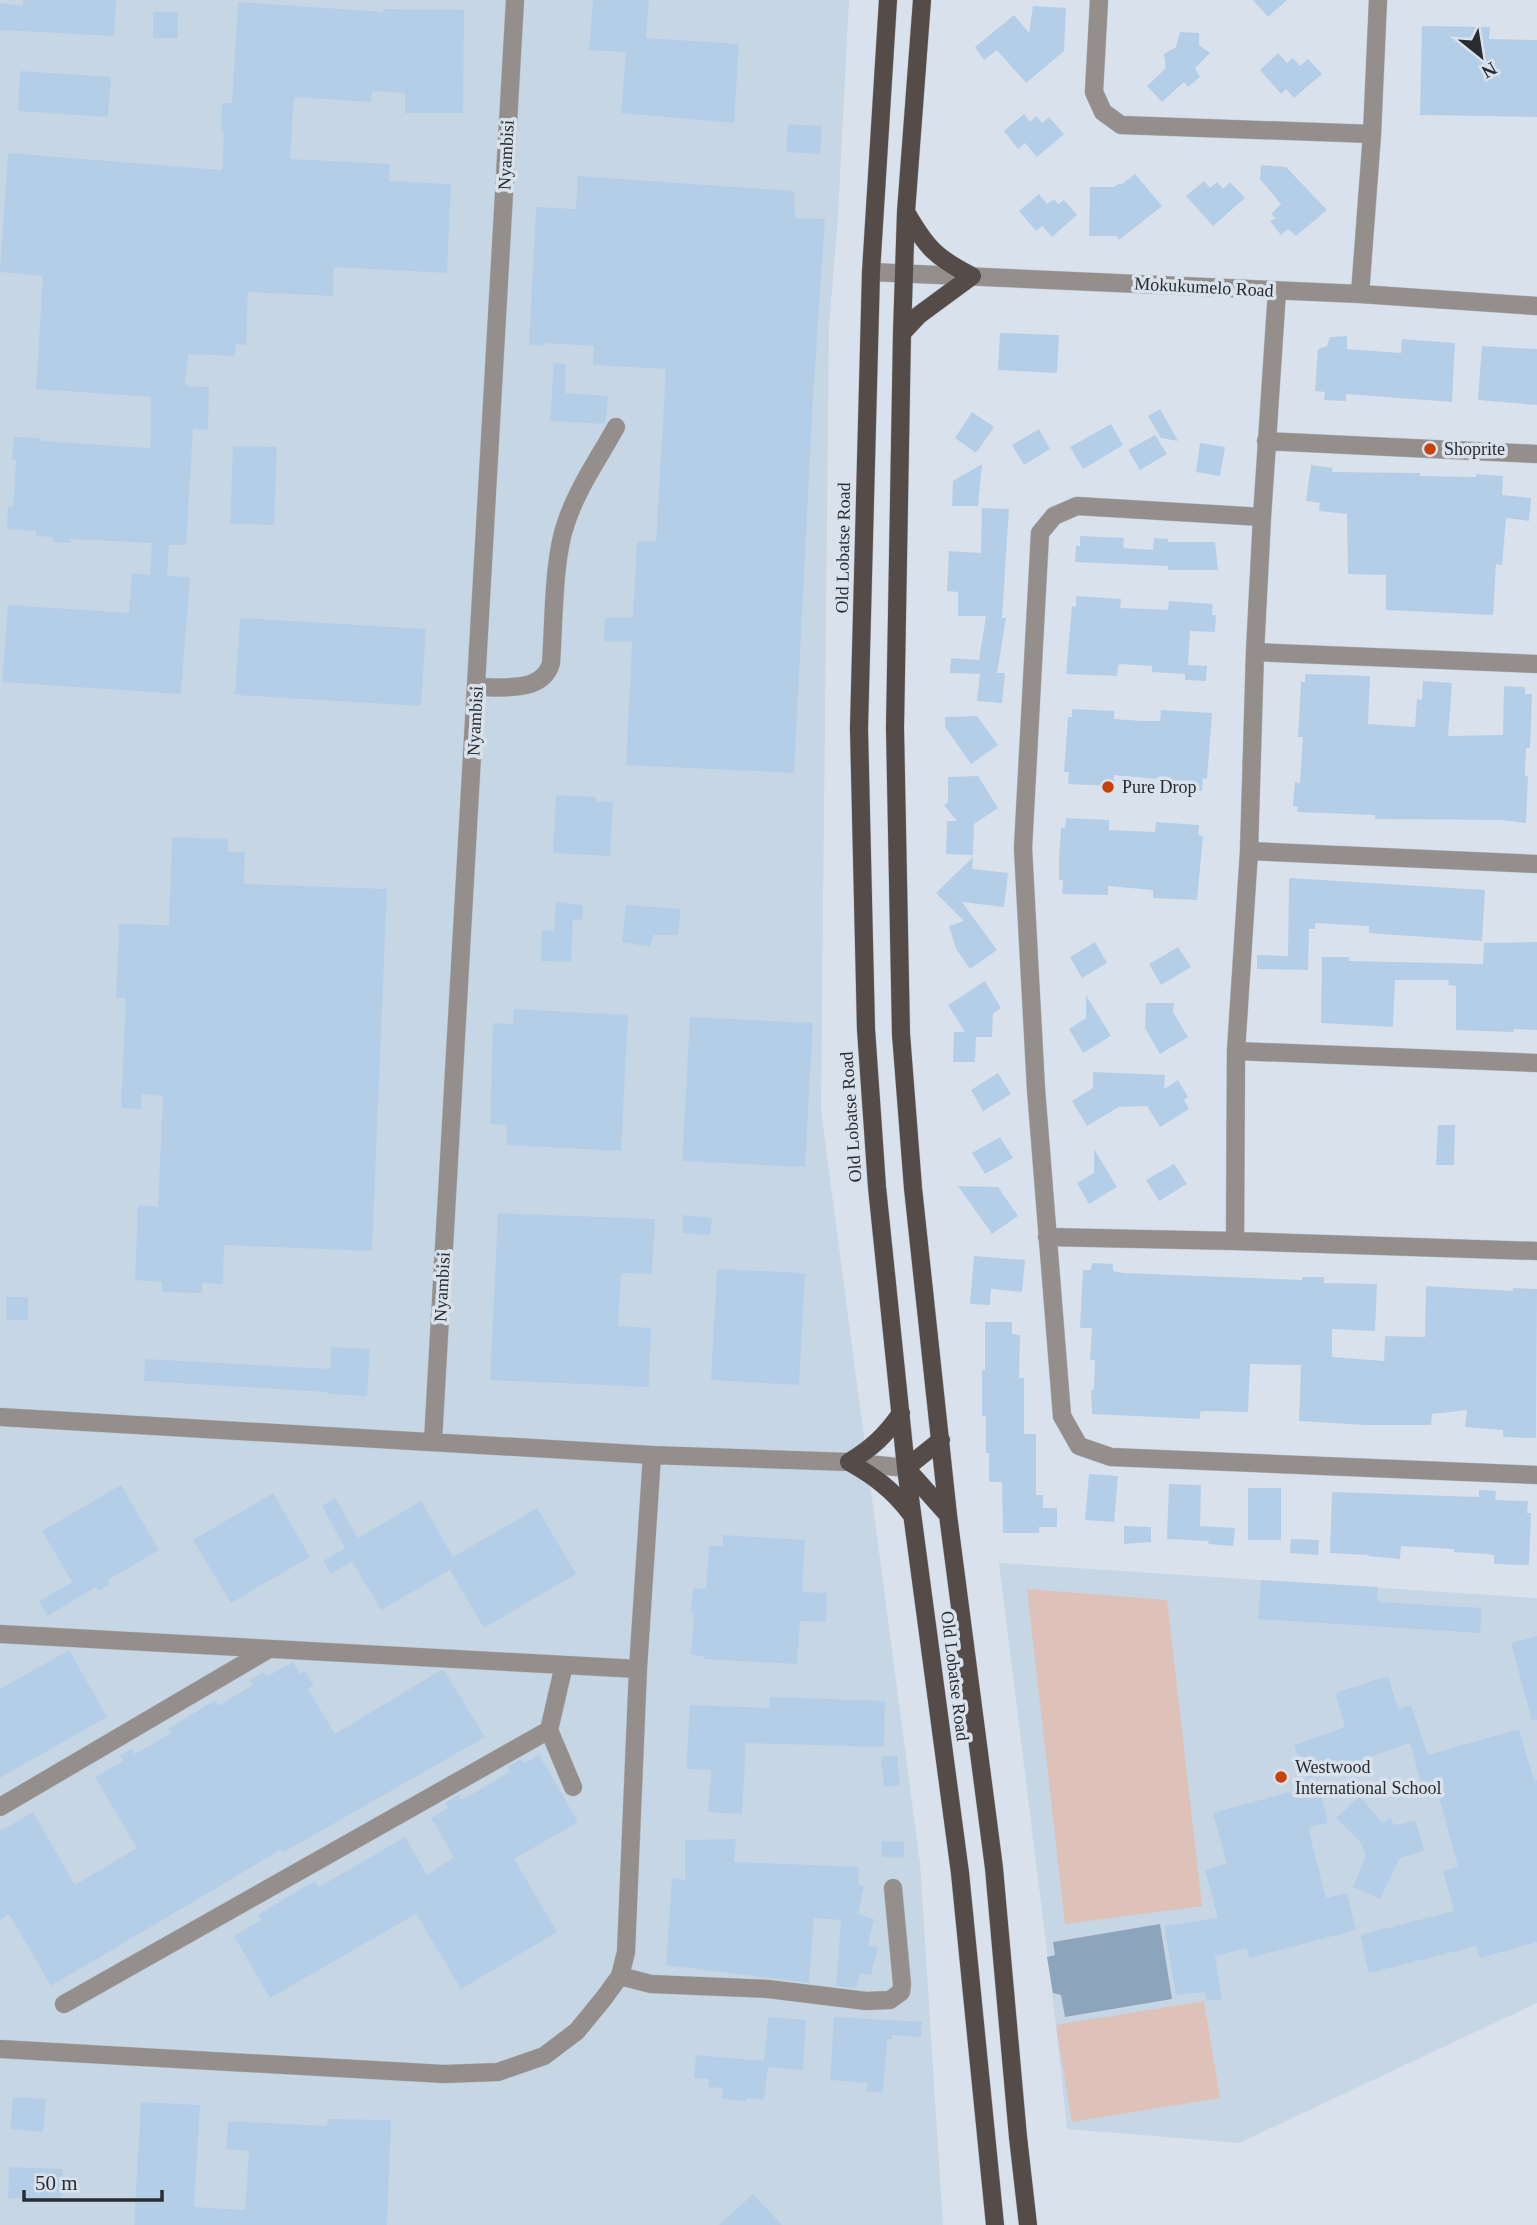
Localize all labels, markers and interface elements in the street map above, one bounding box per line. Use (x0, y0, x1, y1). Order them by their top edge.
north arrow (1446, 21, 1516, 91)
text: N (1478, 58, 1500, 83)
street label: Nyambisi (494, 120, 518, 190)
street label: Mokukumelo Road (1134, 273, 1274, 301)
place label: Shoprite (1444, 439, 1505, 459)
marker: Shoprite (1422, 441, 1438, 457)
street label: Old Lobatse Road (832, 482, 854, 614)
street label: Nyambisi (463, 686, 487, 756)
place label: Pure Drop (1122, 777, 1197, 797)
marker: Pure Drop (1100, 779, 1116, 795)
street label: Old Lobatse Road (836, 1051, 866, 1183)
street label: Nyambisi (430, 1252, 454, 1322)
street label: Old Lobatse Road (937, 1610, 973, 1742)
place label: Westwood International School (1295, 1757, 1441, 1798)
marker: Westwood International School (1273, 1769, 1289, 1785)
scale bar (24, 2158, 163, 2202)
text: 50 m (35, 2171, 78, 2195)

